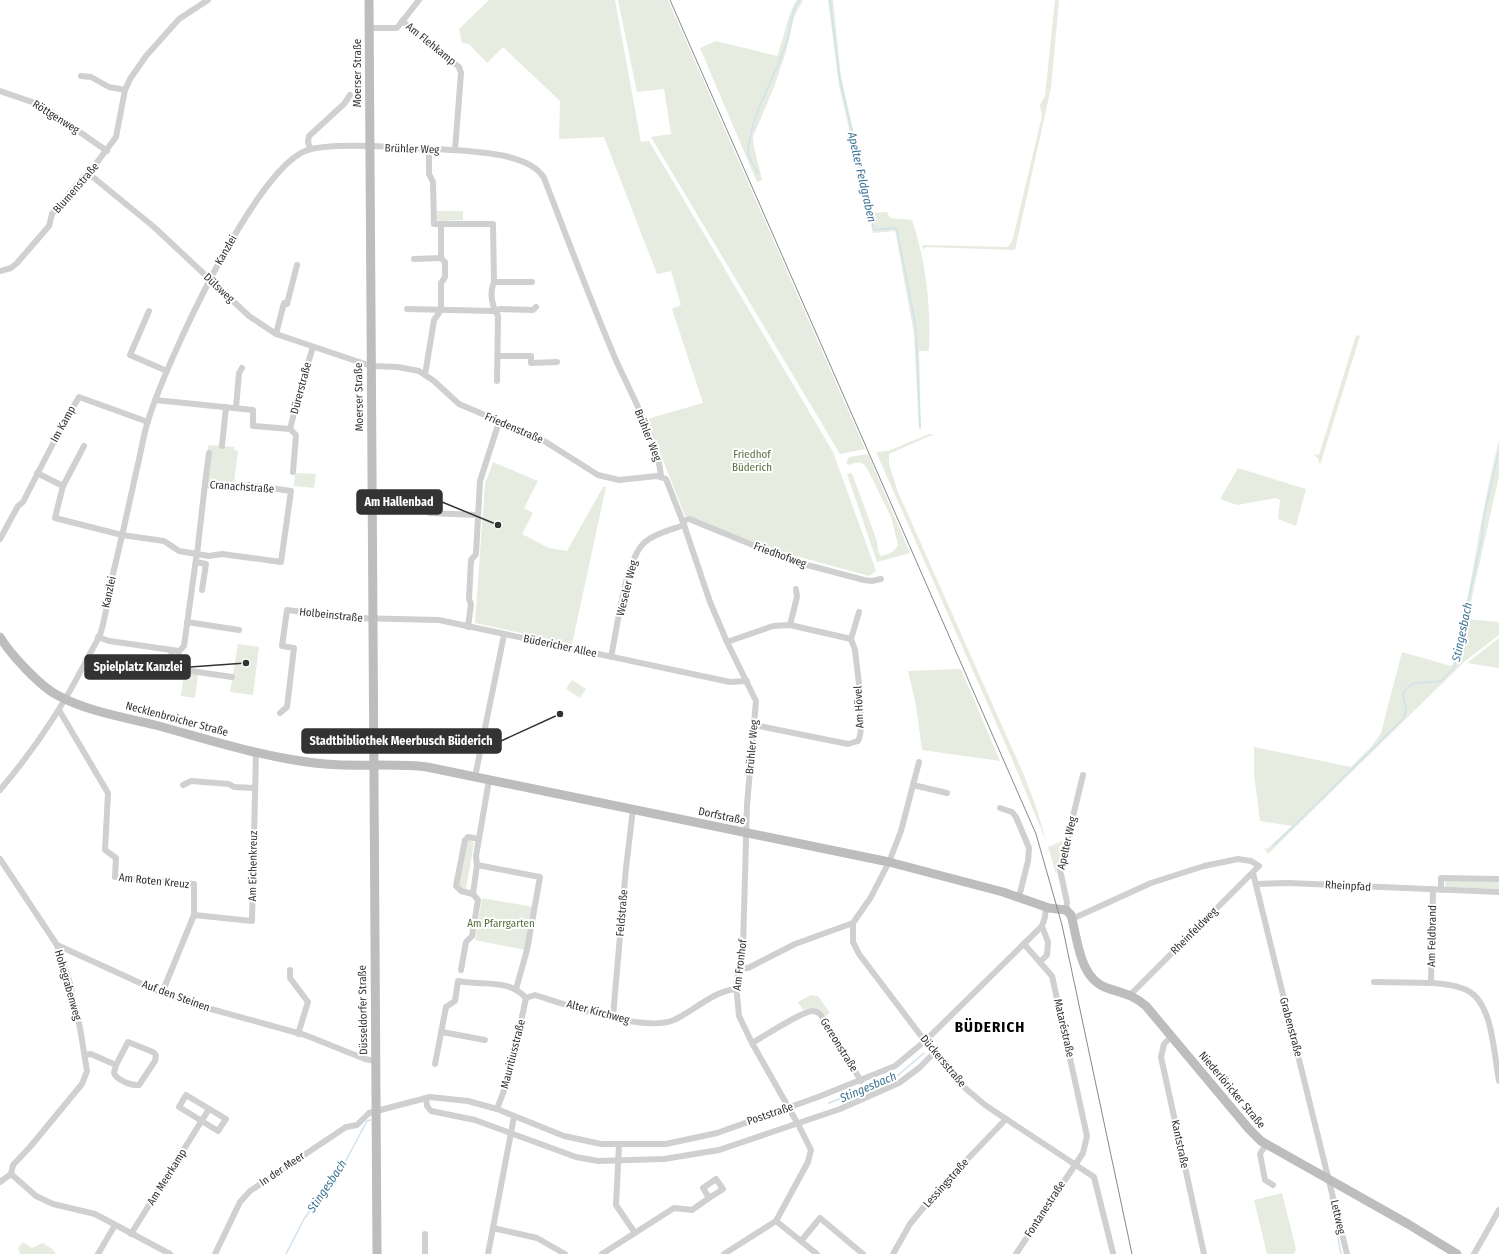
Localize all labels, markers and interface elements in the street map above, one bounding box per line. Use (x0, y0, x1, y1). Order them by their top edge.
street label: Am Flehkamp (403, 20, 459, 68)
street label: Moerser Straße (351, 39, 364, 107)
street label: Röttgenweg (30, 98, 82, 137)
water label: Apelter Feldgraben (845, 130, 879, 224)
street label: Brühler Weg (384, 142, 440, 156)
street label: Blumenstraße (50, 160, 102, 216)
street label: Kanzlei (212, 233, 240, 267)
street label: Dülsweg (201, 270, 238, 306)
street label: Dürerstraße (288, 361, 314, 415)
street label: Moerser Straße (352, 363, 366, 431)
street label: Im Kamp (48, 404, 78, 444)
street label: Brühler Weg (632, 407, 665, 464)
street label: Friedenstraße (483, 410, 545, 446)
park label: Friedhof Büderich (732, 448, 772, 474)
street label: Cranachstraße (209, 478, 275, 496)
callout: Am Hallenbad (357, 490, 442, 514)
text: Am Hallenbad (363, 495, 434, 509)
street label: Friedhofweg (752, 539, 809, 571)
street label: Weseler Weg (614, 558, 640, 617)
street label: Kanzlei (99, 575, 119, 609)
water label: Stingesbach (1449, 601, 1475, 664)
street label: Holbeinstraße (299, 605, 363, 625)
street label: Büdericher Allee (522, 632, 598, 660)
callout: Spielplatz Kanzlei (85, 655, 190, 679)
text: Spielplatz Kanzlei (93, 660, 183, 674)
street label: Am Hövel (851, 685, 867, 729)
street label: Necklenbroicher Straße (124, 699, 230, 739)
street label: Brühler Weg (743, 718, 761, 775)
callout: Stadtbibliothek Meerbusch Büderich (302, 729, 501, 753)
text: Stadtbibliothek Meerbusch Büderich (310, 734, 493, 748)
street label: Dorfstraße (697, 805, 747, 827)
street label: Apelter Weg (1055, 814, 1080, 871)
street label: Am Eichenkreuz (246, 830, 260, 901)
street label: Am Roten Kreuz (118, 871, 190, 891)
street label: Rheinpfad (1325, 878, 1371, 894)
street label: Feldstraße (613, 889, 631, 937)
street label: Rheinfeldweg (1168, 904, 1221, 957)
street label: Am Feldbrand (1425, 905, 1439, 967)
park label: Am Pfarrgarten (467, 917, 535, 930)
street label: Am Fronhof (730, 938, 750, 991)
street label: Hohegrabenweg (52, 948, 84, 1022)
street label: Düsseldorfer Straße (356, 965, 370, 1055)
street label: Auf den Steinen (140, 978, 212, 1014)
street label: Grabenstraße (1277, 996, 1305, 1058)
street label: Alter Kirchweg (565, 997, 632, 1027)
street label: Mataréstraße (1051, 998, 1077, 1058)
street label: Gereonstraße (817, 1016, 861, 1074)
street label: Mauritiusstraße (498, 1018, 528, 1090)
district label: BÜDERICH (955, 1018, 1025, 1036)
street label: Dückersstraße (917, 1032, 969, 1090)
street label: Niederlöricker Straße (1196, 1049, 1268, 1131)
water label: Stingesbach (837, 1069, 898, 1106)
street label: Poststraße (745, 1100, 795, 1128)
street label: Kantstraße (1169, 1119, 1191, 1169)
street label: Am Meerkamp (145, 1146, 190, 1208)
street label: In der Meer (257, 1149, 307, 1189)
street label: Lessingstraße (921, 1156, 971, 1210)
water label: Stingesbach (304, 1157, 350, 1216)
street label: Fontanestraße (1022, 1178, 1068, 1240)
street label: Lettweg (1328, 1198, 1348, 1236)

